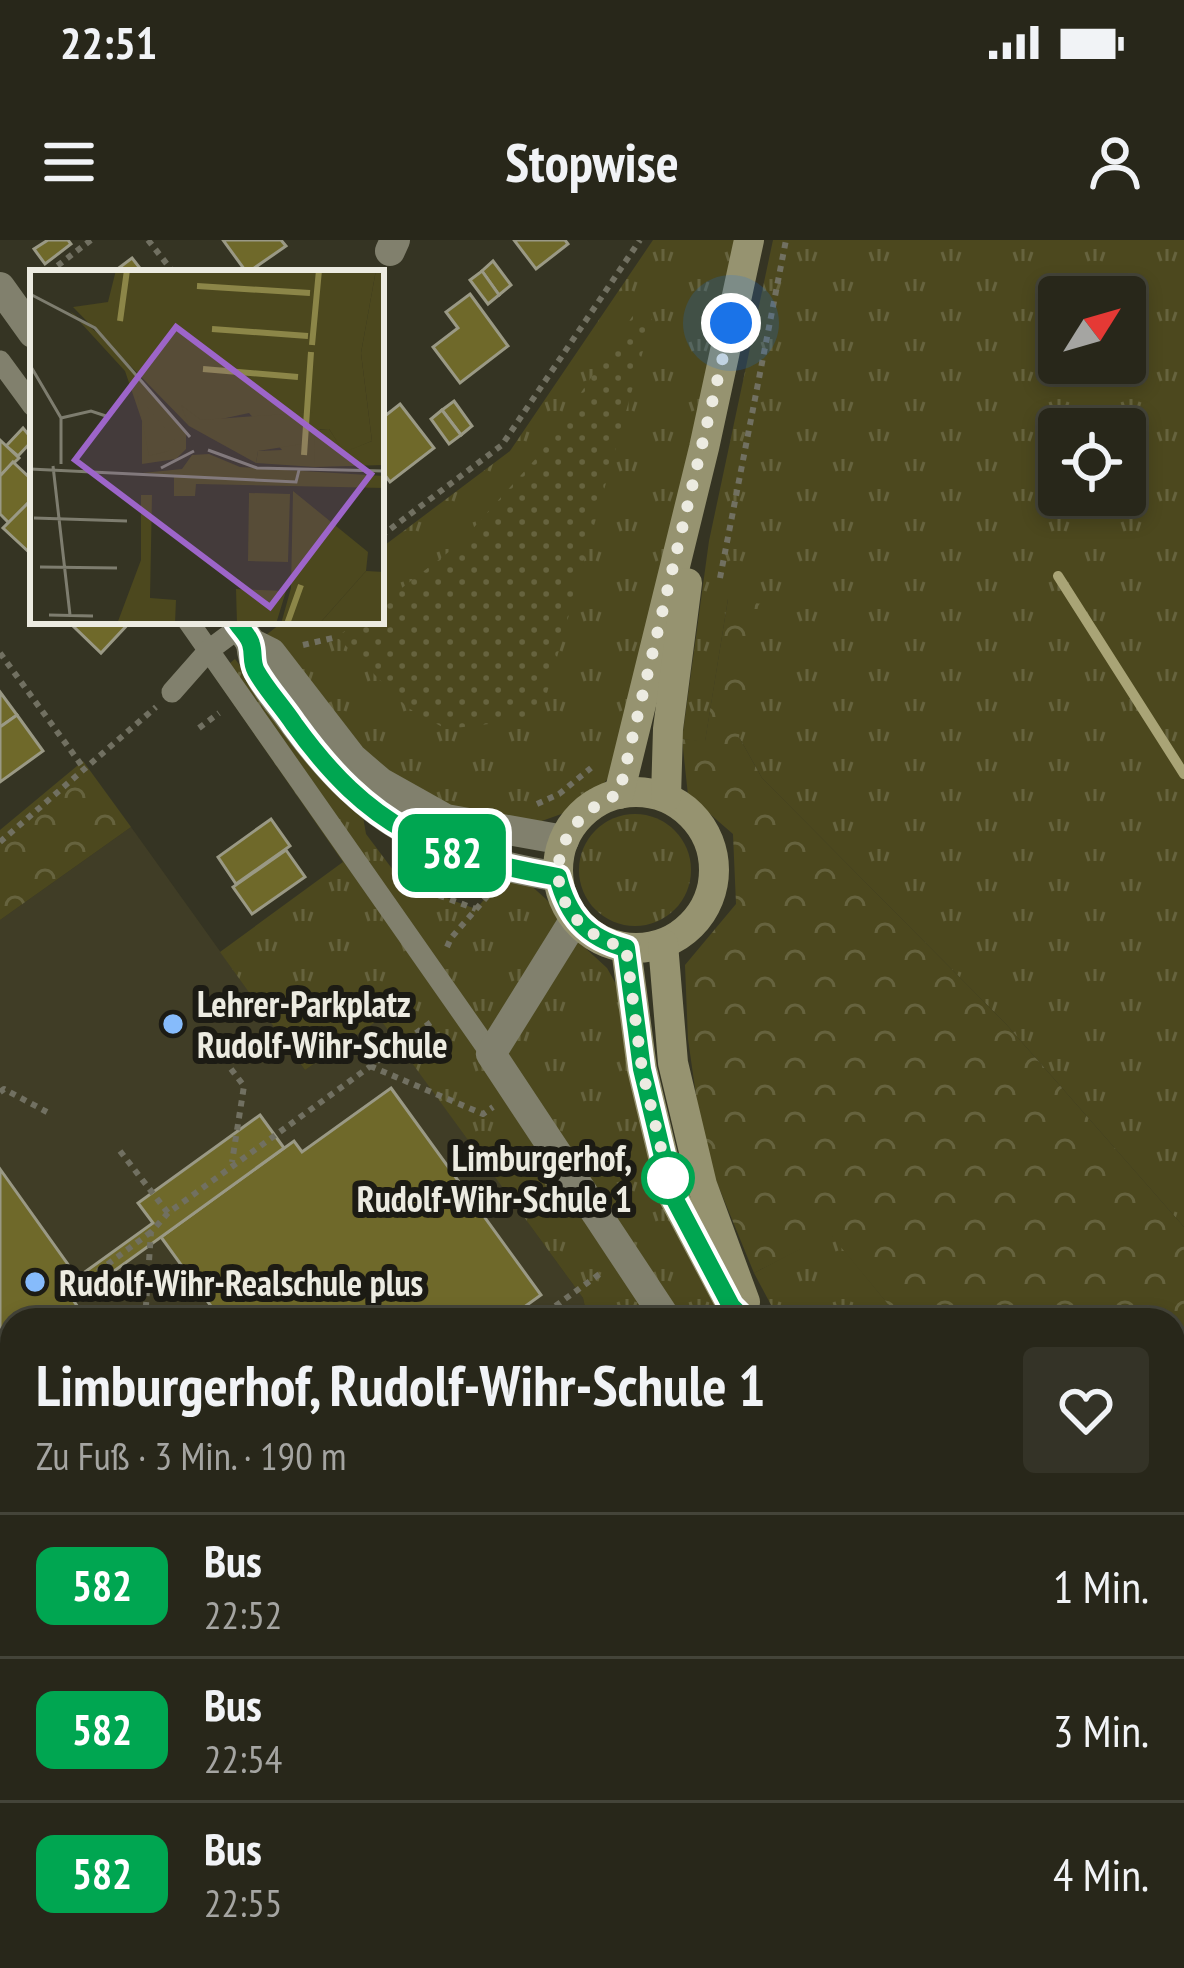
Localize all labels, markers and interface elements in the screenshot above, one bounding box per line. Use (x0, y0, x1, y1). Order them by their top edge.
text: 22:51 (60, 13, 157, 71)
text: Stopwise (505, 127, 679, 197)
icon: menu (36, 129, 102, 195)
icon: person (1082, 129, 1148, 195)
inset map (30, 270, 384, 624)
north arrow (1038, 276, 1146, 384)
map controls (1038, 276, 1146, 516)
your location (701, 293, 761, 353)
button: locate (1038, 408, 1146, 516)
line badge: 582 (383, 814, 521, 892)
text: 582 (422, 825, 482, 880)
place label: Lehrer-Parkplatz Rudolf-Wihr-Schule (197, 980, 448, 1068)
marker: Lehrer-Parkplatz Rudolf-Wihr-Schule (160, 1011, 186, 1037)
place label: Limburgerhof, Rudolf-Wihr-Schule 1 (357, 1134, 632, 1222)
marker: Limburgerhof, Rudolf-Wihr-Schule 1 (643, 1153, 693, 1203)
place label: Rudolf-Wihr-Realschule plus (59, 1259, 423, 1306)
marker: Rudolf-Wihr-Realschule plus (22, 1269, 48, 1295)
button: heart (1023, 1347, 1149, 1473)
text: Limburgerhof, Rudolf-Wihr-Schule 1 (36, 1348, 766, 1422)
text: Zu Fuß · 3 Min. · 190 m (36, 1430, 346, 1481)
text: Bus (204, 1531, 262, 1589)
text: 1 Min. (1053, 1557, 1149, 1615)
text: 582 (72, 1558, 132, 1613)
text: 22:52 (204, 1589, 282, 1640)
text: Bus (204, 1675, 262, 1733)
text: 3 Min. (1053, 1701, 1149, 1759)
text: 582 (72, 1702, 132, 1757)
text: 22:54 (204, 1733, 282, 1784)
text: Bus (204, 1819, 262, 1877)
text: 4 Min. (1053, 1845, 1149, 1903)
text: 582 (72, 1846, 132, 1901)
text: 22:55 (204, 1877, 282, 1928)

